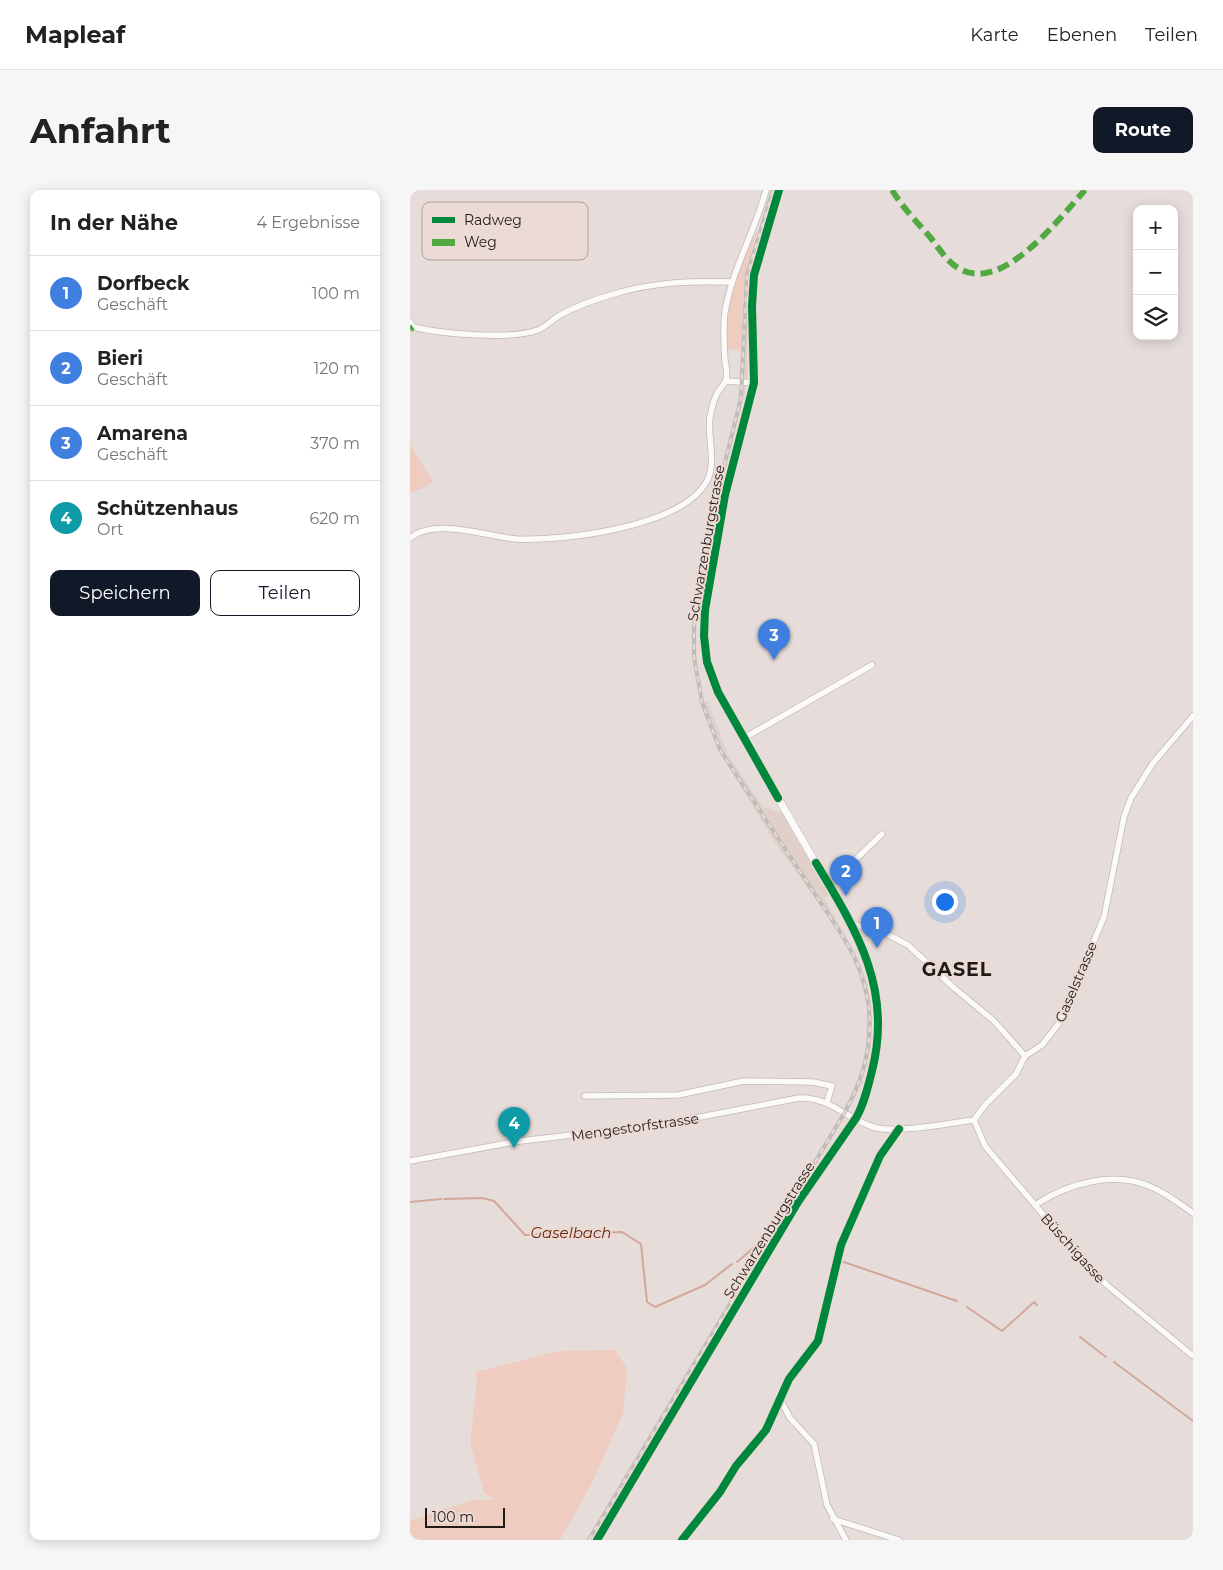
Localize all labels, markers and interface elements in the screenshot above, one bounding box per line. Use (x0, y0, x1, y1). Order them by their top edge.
text: Mapleaf (25, 20, 125, 49)
text: Karte (970, 24, 1019, 46)
text: Ebenen (1047, 24, 1117, 46)
text: Teilen (1145, 24, 1198, 46)
button: Route (1093, 107, 1193, 153)
text: Anfahrt (30, 109, 171, 152)
legend (422, 202, 588, 260)
map controls (1133, 205, 1178, 340)
button: + (1133, 205, 1178, 250)
text: In der Nähe (50, 210, 178, 235)
text: Radweg (464, 211, 522, 229)
text: 4 Ergebnisse (256, 213, 360, 232)
text: Weg (464, 233, 497, 251)
button: − (1133, 250, 1178, 295)
text: Dorfbeck (97, 272, 189, 295)
text: 1 (63, 284, 69, 303)
text: 100 m (312, 284, 360, 303)
text: Geschäft (97, 295, 168, 314)
button: layers (1133, 295, 1178, 340)
text: Bieri (97, 347, 143, 370)
text: 2 (61, 359, 71, 378)
text: 120 m (313, 359, 360, 378)
text: Geschäft (97, 370, 168, 389)
text: Amarena (97, 422, 188, 445)
text: 3 (61, 434, 71, 453)
text: 370 m (310, 434, 360, 453)
text: Geschäft (97, 445, 168, 464)
street label: Schwarzenburgstrasse (683, 463, 729, 623)
text: Schützenhaus (97, 497, 238, 520)
text: 4 (60, 509, 72, 528)
text: 620 m (309, 509, 360, 528)
text: Ort (97, 520, 124, 539)
button: Speichern (50, 570, 200, 616)
button: Teilen (210, 570, 360, 616)
pin: 3 (758, 619, 790, 660)
pin: 2 (830, 855, 862, 896)
your location (932, 889, 958, 915)
pin: 1 (861, 907, 893, 948)
street label: Gaselstrasse (1051, 939, 1101, 1025)
district label: GASEL (922, 958, 992, 981)
pin: 4 (498, 1107, 530, 1148)
street label: Mengestorfstrasse (570, 1109, 700, 1145)
street label: Schwarzenburgstrasse (719, 1158, 819, 1302)
street label: Büschigasse (1037, 1209, 1109, 1287)
water label: Gaselbach (531, 1223, 612, 1242)
scale bar (425, 1505, 505, 1528)
text: 100 m (432, 1508, 474, 1526)

